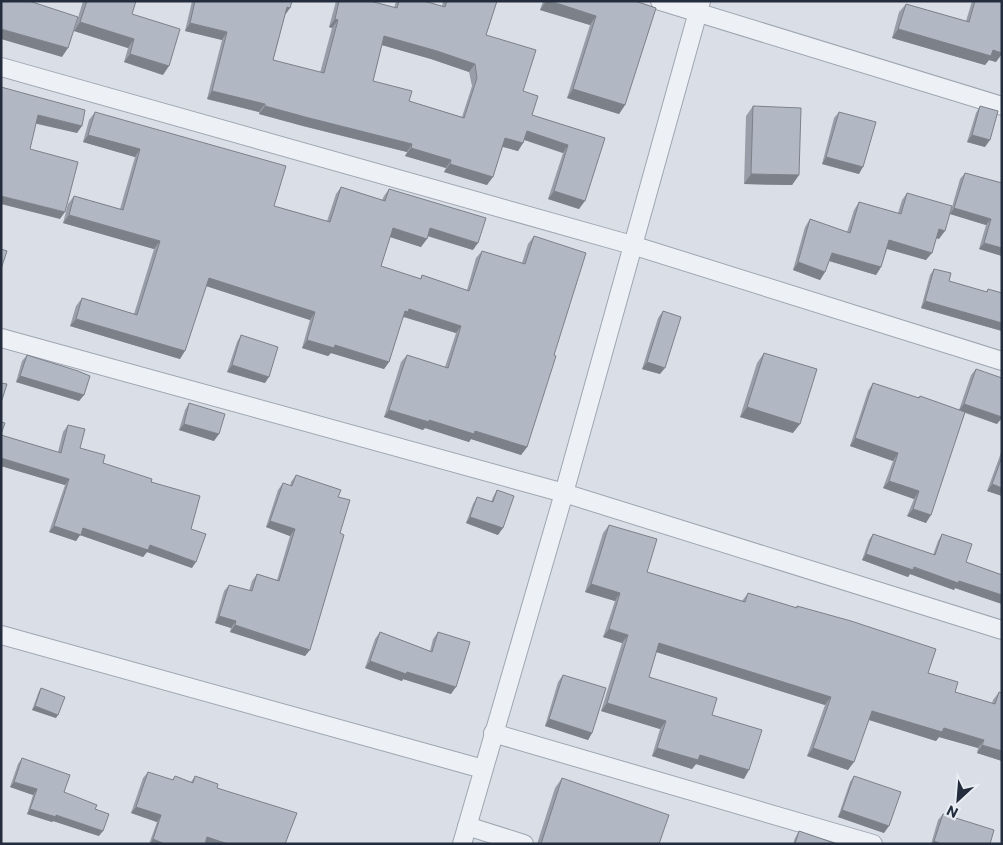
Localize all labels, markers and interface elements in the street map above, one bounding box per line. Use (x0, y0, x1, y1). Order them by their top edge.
north arrow (933, 775, 983, 825)
text: N (944, 802, 961, 822)

